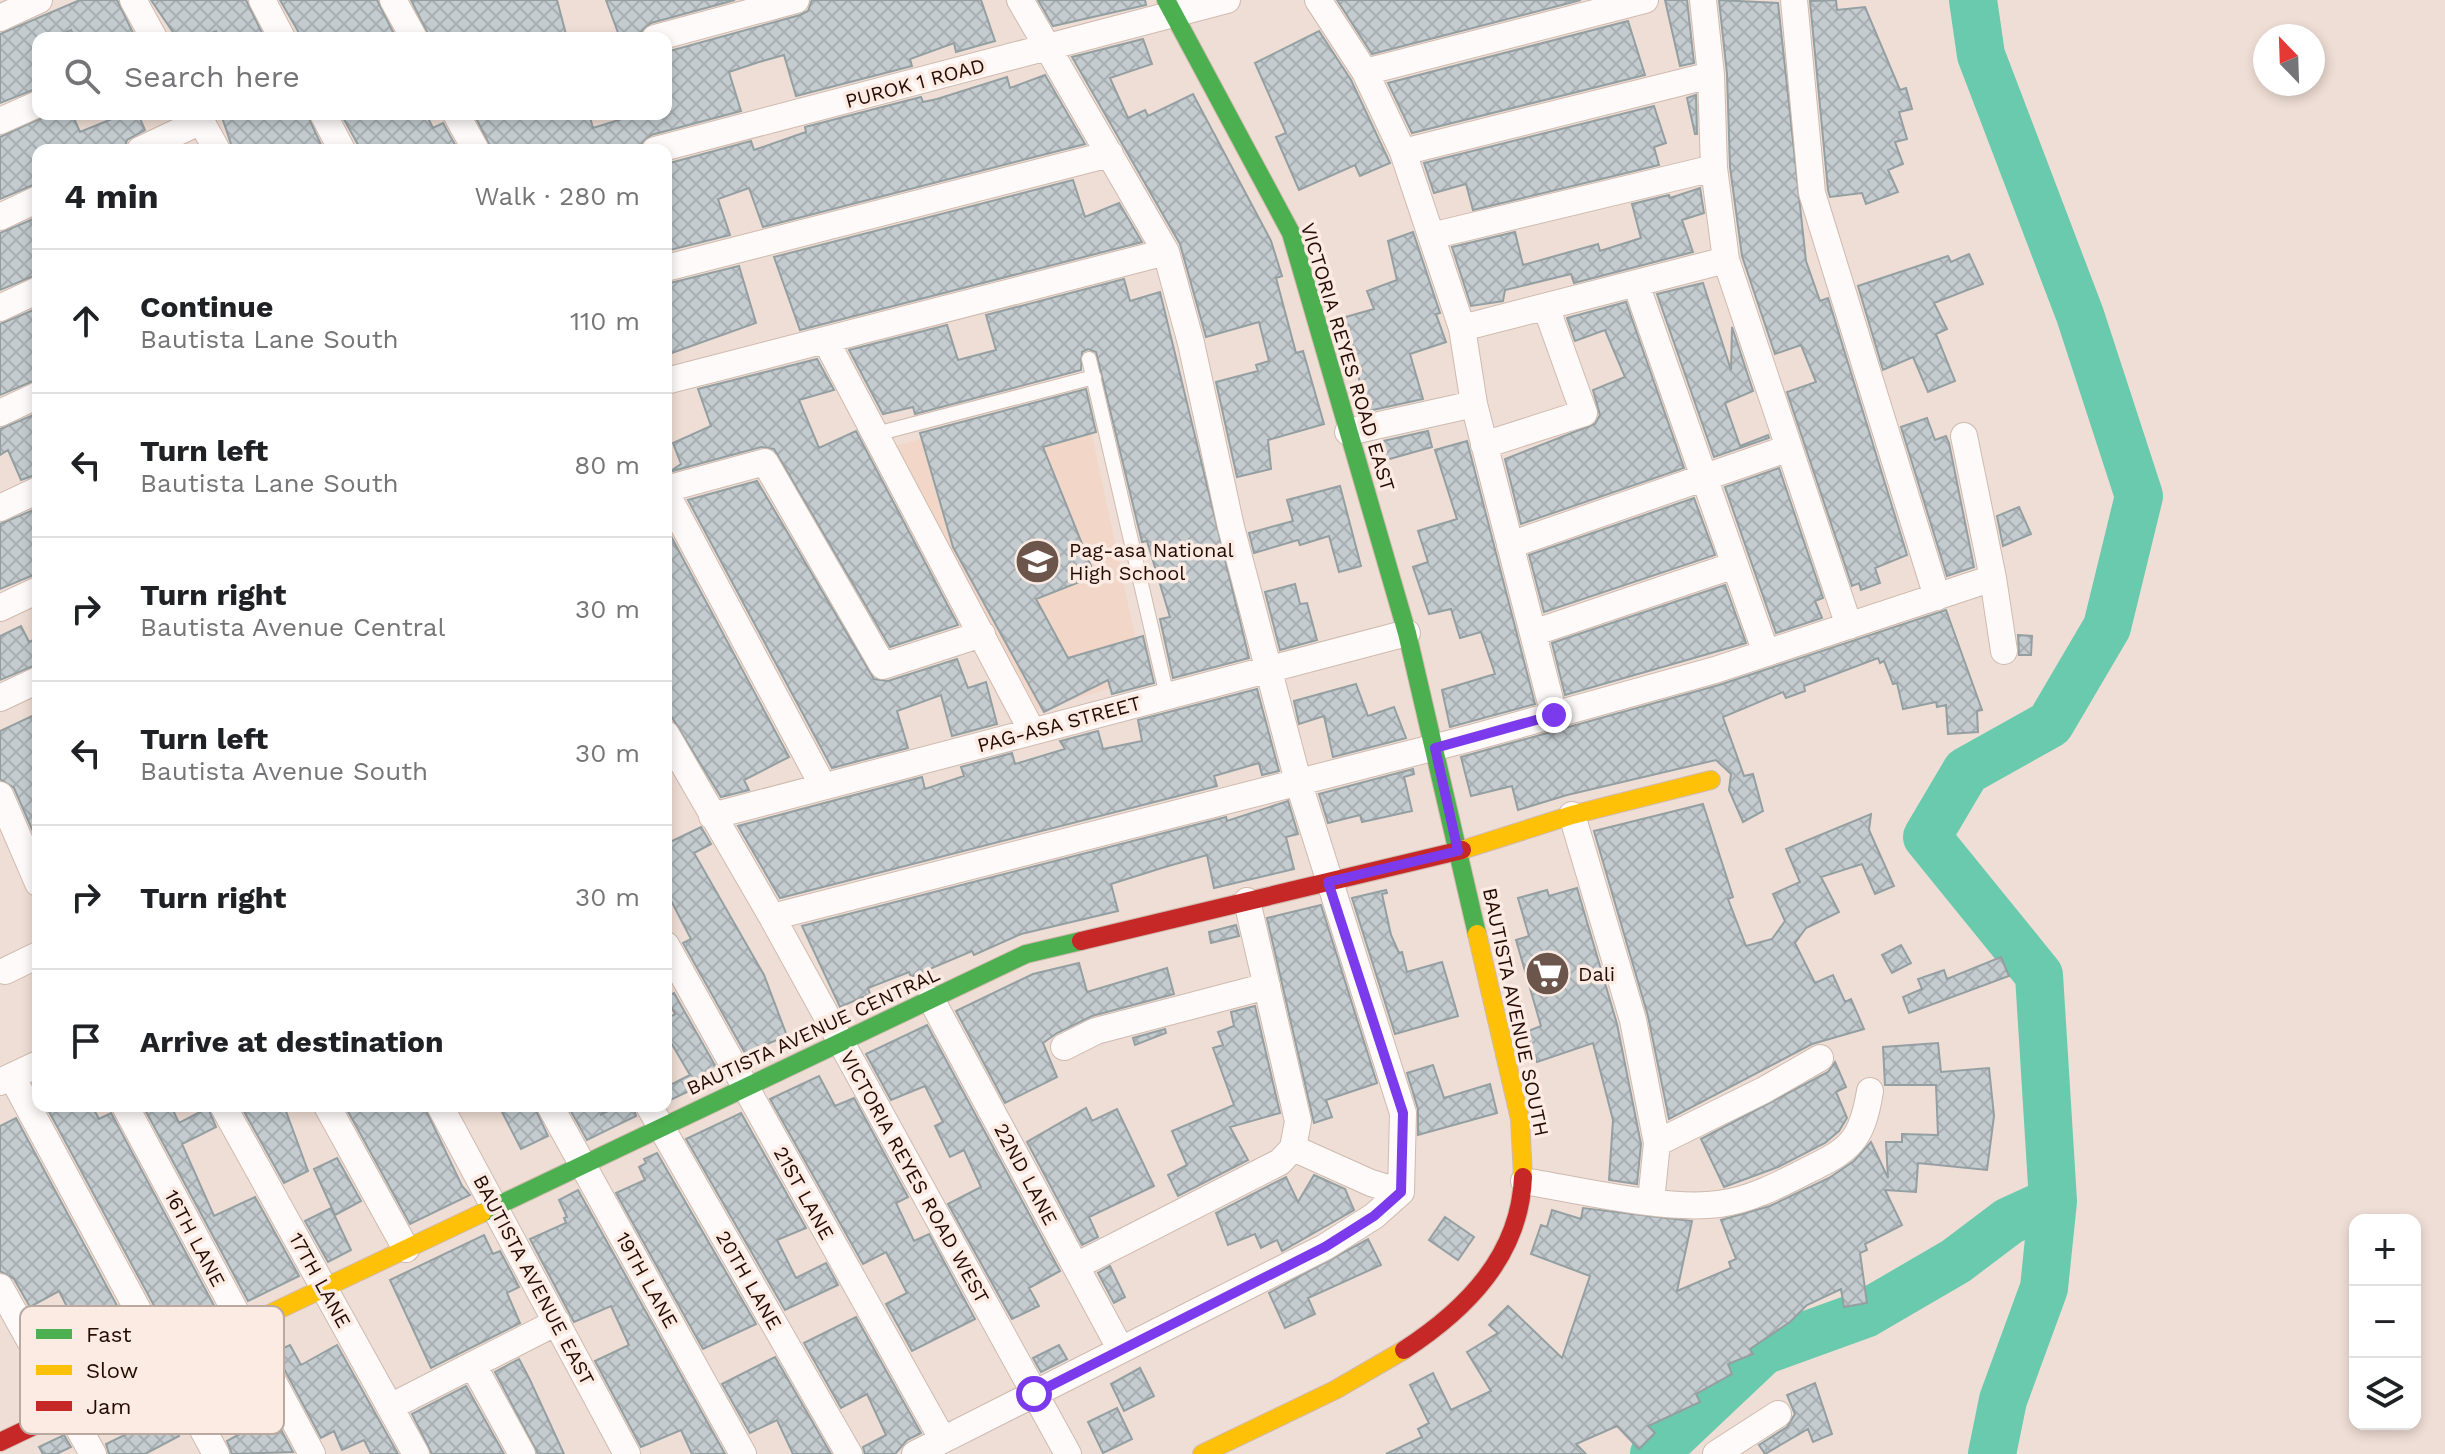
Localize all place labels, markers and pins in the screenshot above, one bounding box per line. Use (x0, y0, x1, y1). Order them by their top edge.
school or university icon: Pag-asa National High School (1014, 538, 1062, 586)
place label: Pag-asa National High School (1069, 538, 1234, 585)
supermarket icon: Dali (1523, 950, 1571, 998)
place label: Dali (1578, 962, 1615, 986)

